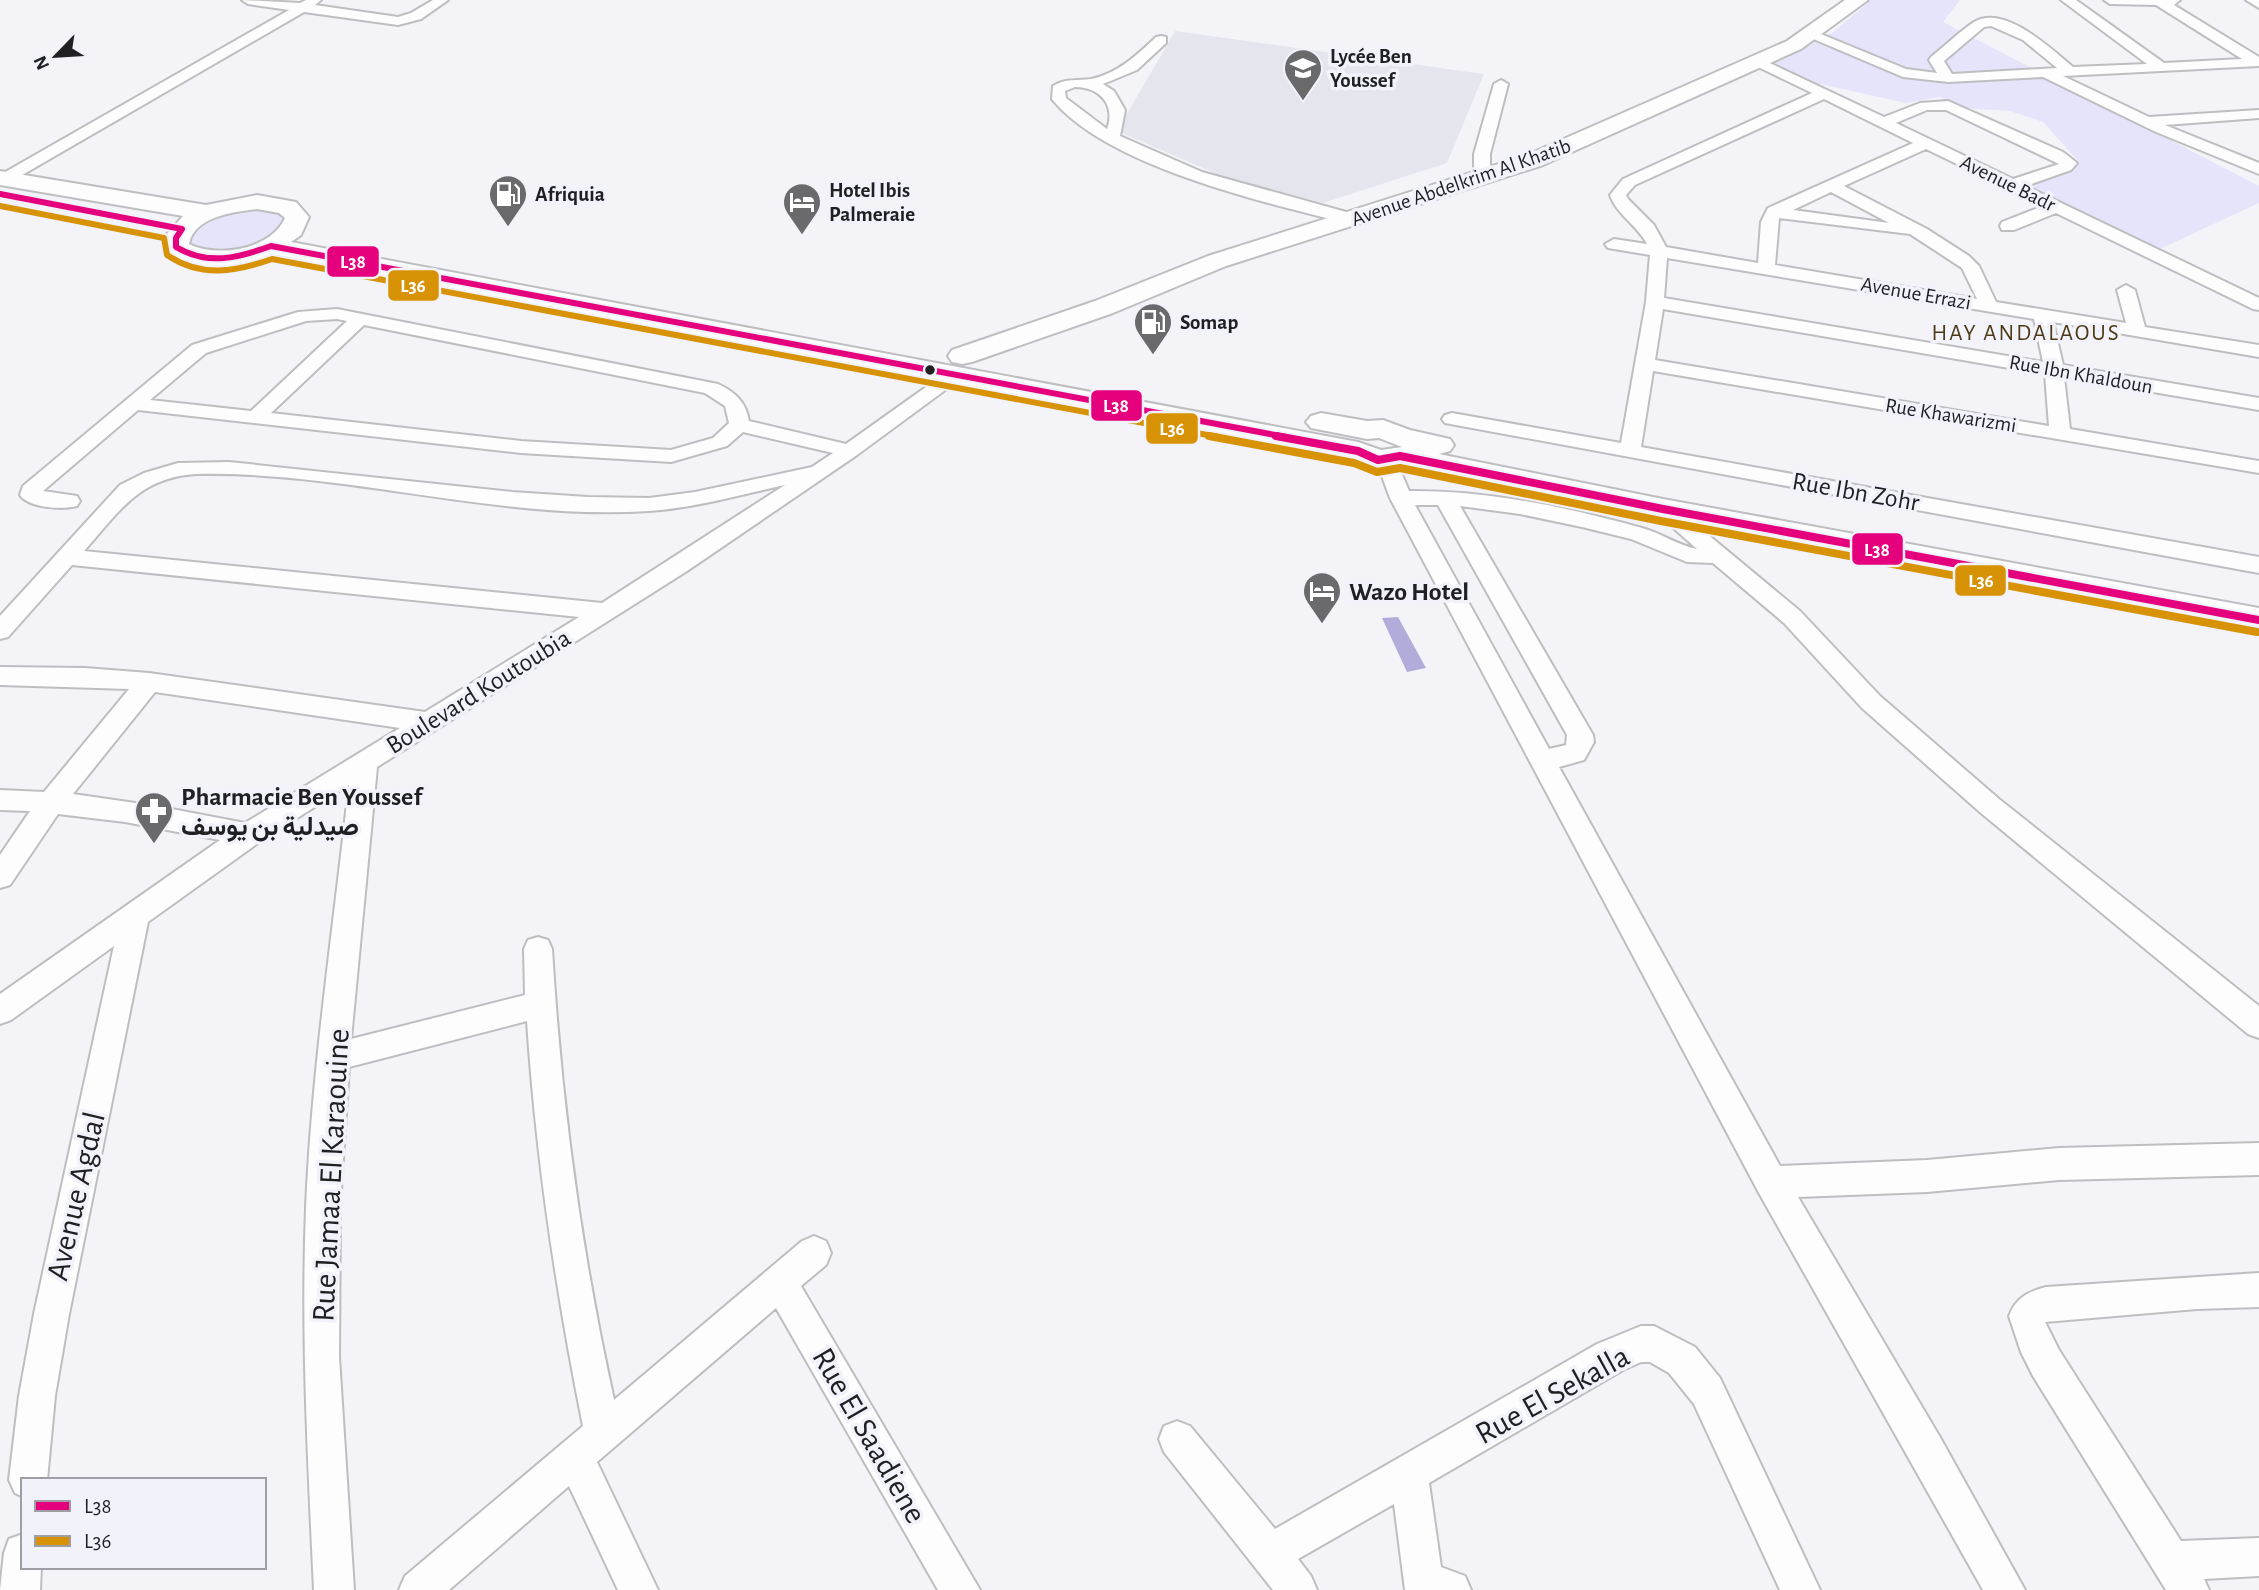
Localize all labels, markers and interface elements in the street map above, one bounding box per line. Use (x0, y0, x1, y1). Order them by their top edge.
north arrow (21, 21, 91, 91)
place label: Lycée Ben Youssef (1330, 46, 1412, 91)
school or university icon: Lycée Ben Youssef (1282, 47, 1324, 102)
text: N (31, 53, 53, 73)
street label: Avenue Abdelkrim Al Khatib (1349, 135, 1574, 230)
street label: Avenue Badr (1957, 151, 2059, 216)
fuel station icon: Afriquia (487, 173, 529, 228)
place label: Hotel Ibis Palmeraie (829, 180, 915, 225)
hotel icon: Hotel Ibis Palmeraie (781, 181, 823, 236)
place label: Afriquia (535, 184, 605, 205)
line badge: L38 (326, 245, 380, 278)
text: L38 (340, 253, 366, 272)
line badge: L36 (387, 269, 440, 302)
street label: Avenue Errazi (1859, 273, 1973, 314)
text: L36 (400, 277, 426, 296)
fuel station icon: Somap (1132, 301, 1174, 356)
place label: Somap (1180, 312, 1238, 333)
district label: HAY ANDALAOUS (1931, 322, 2121, 345)
street label: Rue Ibn Khaldoun (2008, 352, 2154, 397)
unlabelled marker (923, 363, 937, 377)
line badge: L38 (1090, 389, 1143, 422)
street label: Rue Khawarizmi (1884, 395, 2018, 436)
text: L38 (1103, 397, 1129, 416)
line badge: L36 (1145, 412, 1199, 445)
text: L36 (1159, 420, 1185, 439)
street label: Rue Ibn Zohr (1790, 468, 1922, 516)
line badge: L38 (1851, 532, 1904, 566)
text: L38 (1864, 541, 1890, 560)
line badge: L36 (1954, 564, 2007, 597)
hotel icon: Wazo Hotel (1301, 570, 1343, 625)
text: L36 (1968, 572, 1994, 591)
place label: Wazo Hotel (1349, 579, 1469, 605)
street label: Boulevard Koutoubia (382, 625, 575, 759)
place label: Pharmacie Ben Youssef صيدلية بن يوسف (181, 784, 424, 842)
pharmacy icon: Pharmacie Ben Youssef صيدلية بن يوسف (133, 790, 175, 845)
street label: Rue Jamaa El Karaouine (307, 1028, 355, 1323)
street label: Avenue Agdal (41, 1109, 111, 1284)
street label: Rue El Sekalla (1470, 1340, 1635, 1450)
street label: Rue El Saadiene (806, 1342, 932, 1529)
legend (21, 1478, 266, 1569)
text: L38 (84, 1496, 111, 1517)
text: L36 (84, 1531, 111, 1552)

